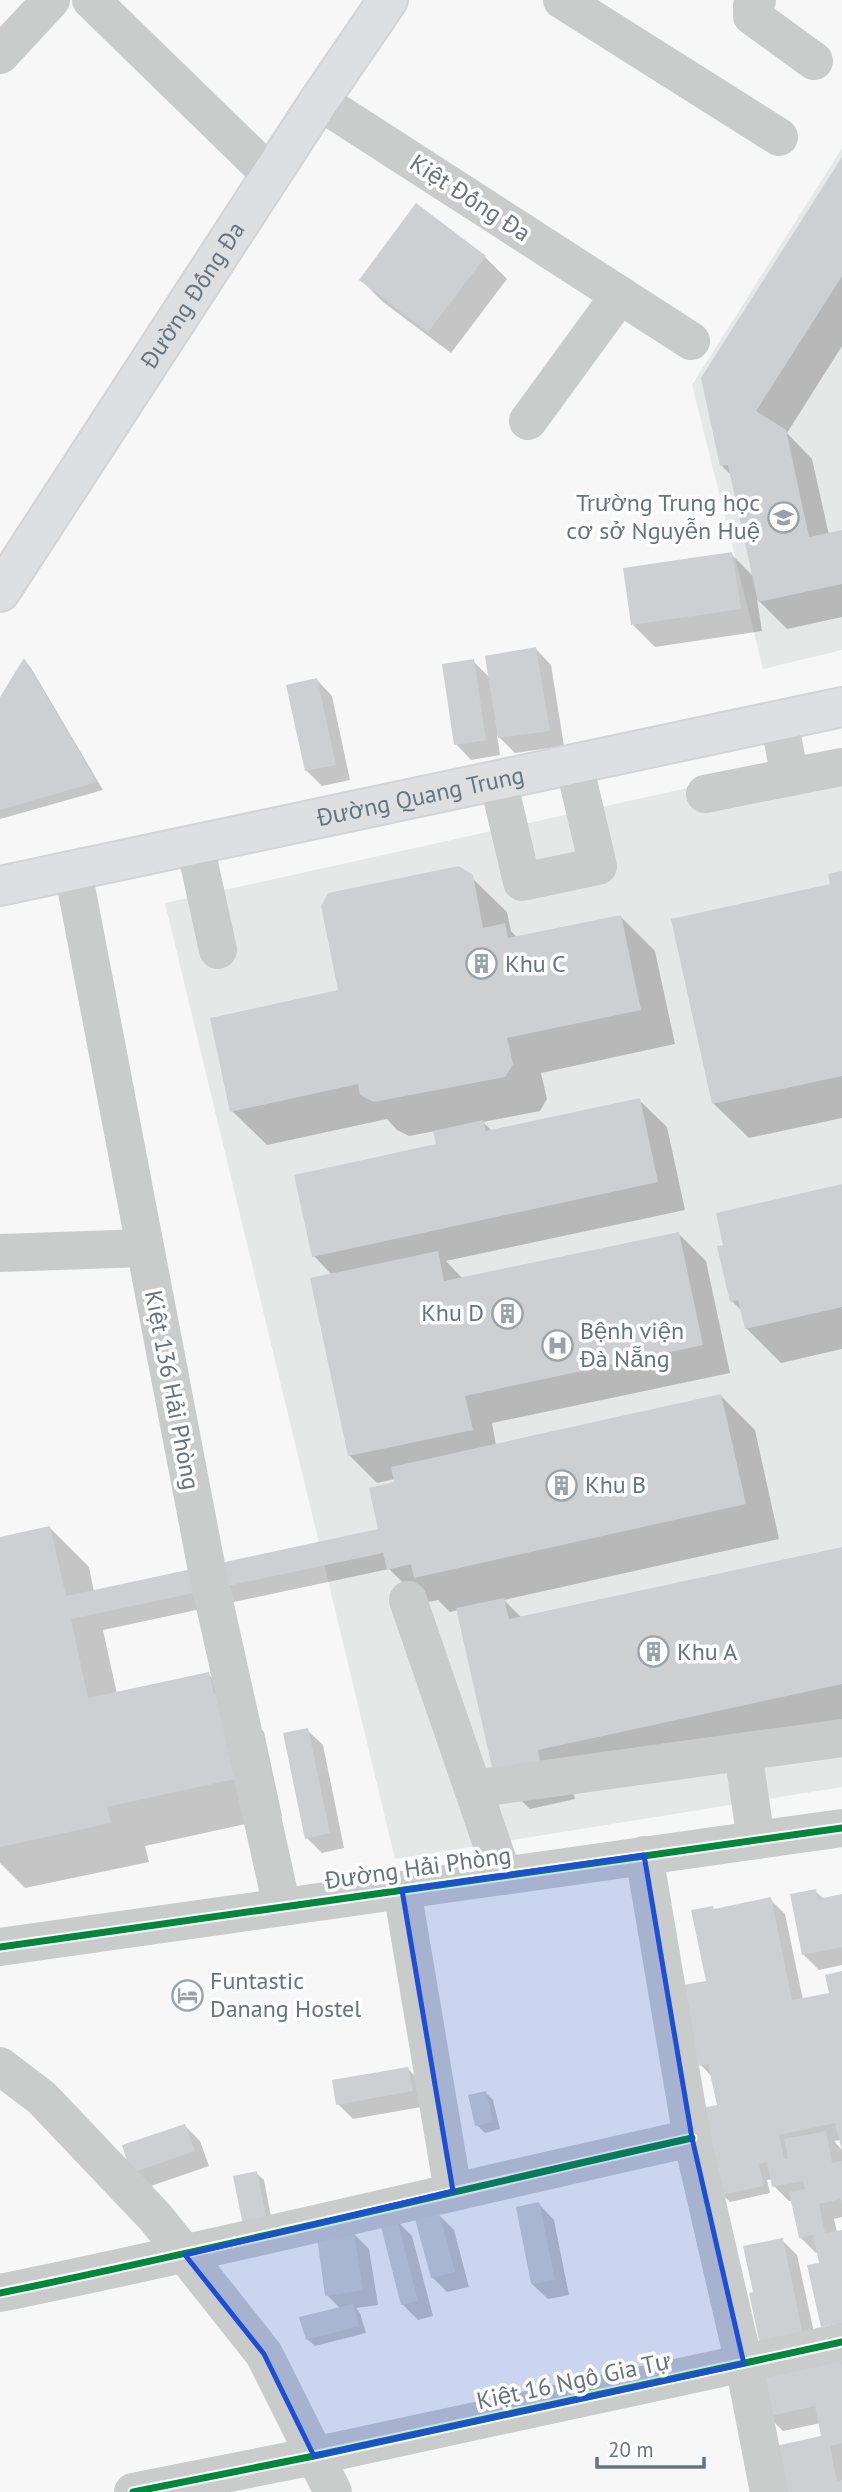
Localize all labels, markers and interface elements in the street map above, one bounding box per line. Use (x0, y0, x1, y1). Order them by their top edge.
street label: Kiệt Đống Đa (404, 147, 536, 248)
street label: Đường Đống Đa (133, 216, 251, 375)
place label: Trường Trung học cơ sở Nguyễn Huệ (566, 487, 760, 546)
school or university icon: Trường Trung học cơ sở Nguyễn Huệ (766, 500, 800, 534)
street label: Đường Quang Trung (313, 759, 527, 833)
building icon: Khu C (465, 947, 499, 981)
place label: Khu C (505, 948, 566, 979)
street label: Kiệt 136 Hải Phòng (138, 1288, 207, 1492)
building icon: Khu D (490, 1296, 524, 1330)
place label: Khu D (421, 1297, 484, 1328)
place label: Bệnh viện Đà Nẵng (579, 1315, 684, 1374)
hospital icon: Bệnh viện Đà Nẵng (540, 1328, 574, 1362)
building icon: Khu B (545, 1468, 579, 1502)
place label: Khu B (585, 1469, 646, 1500)
building icon: Khu A (637, 1635, 671, 1669)
place label: Khu A (677, 1636, 737, 1667)
street label: Đường Hải Phòng (322, 1839, 513, 1896)
place label: Funtastic Danang Hostel (210, 1965, 361, 2024)
hotel icon: Funtastic Danang Hostel (170, 1978, 204, 2012)
street label: Kiệt 16 Ngô Gia Tự (474, 2345, 674, 2416)
scale bar (597, 2426, 704, 2470)
text: 20 m (608, 2436, 654, 2463)

